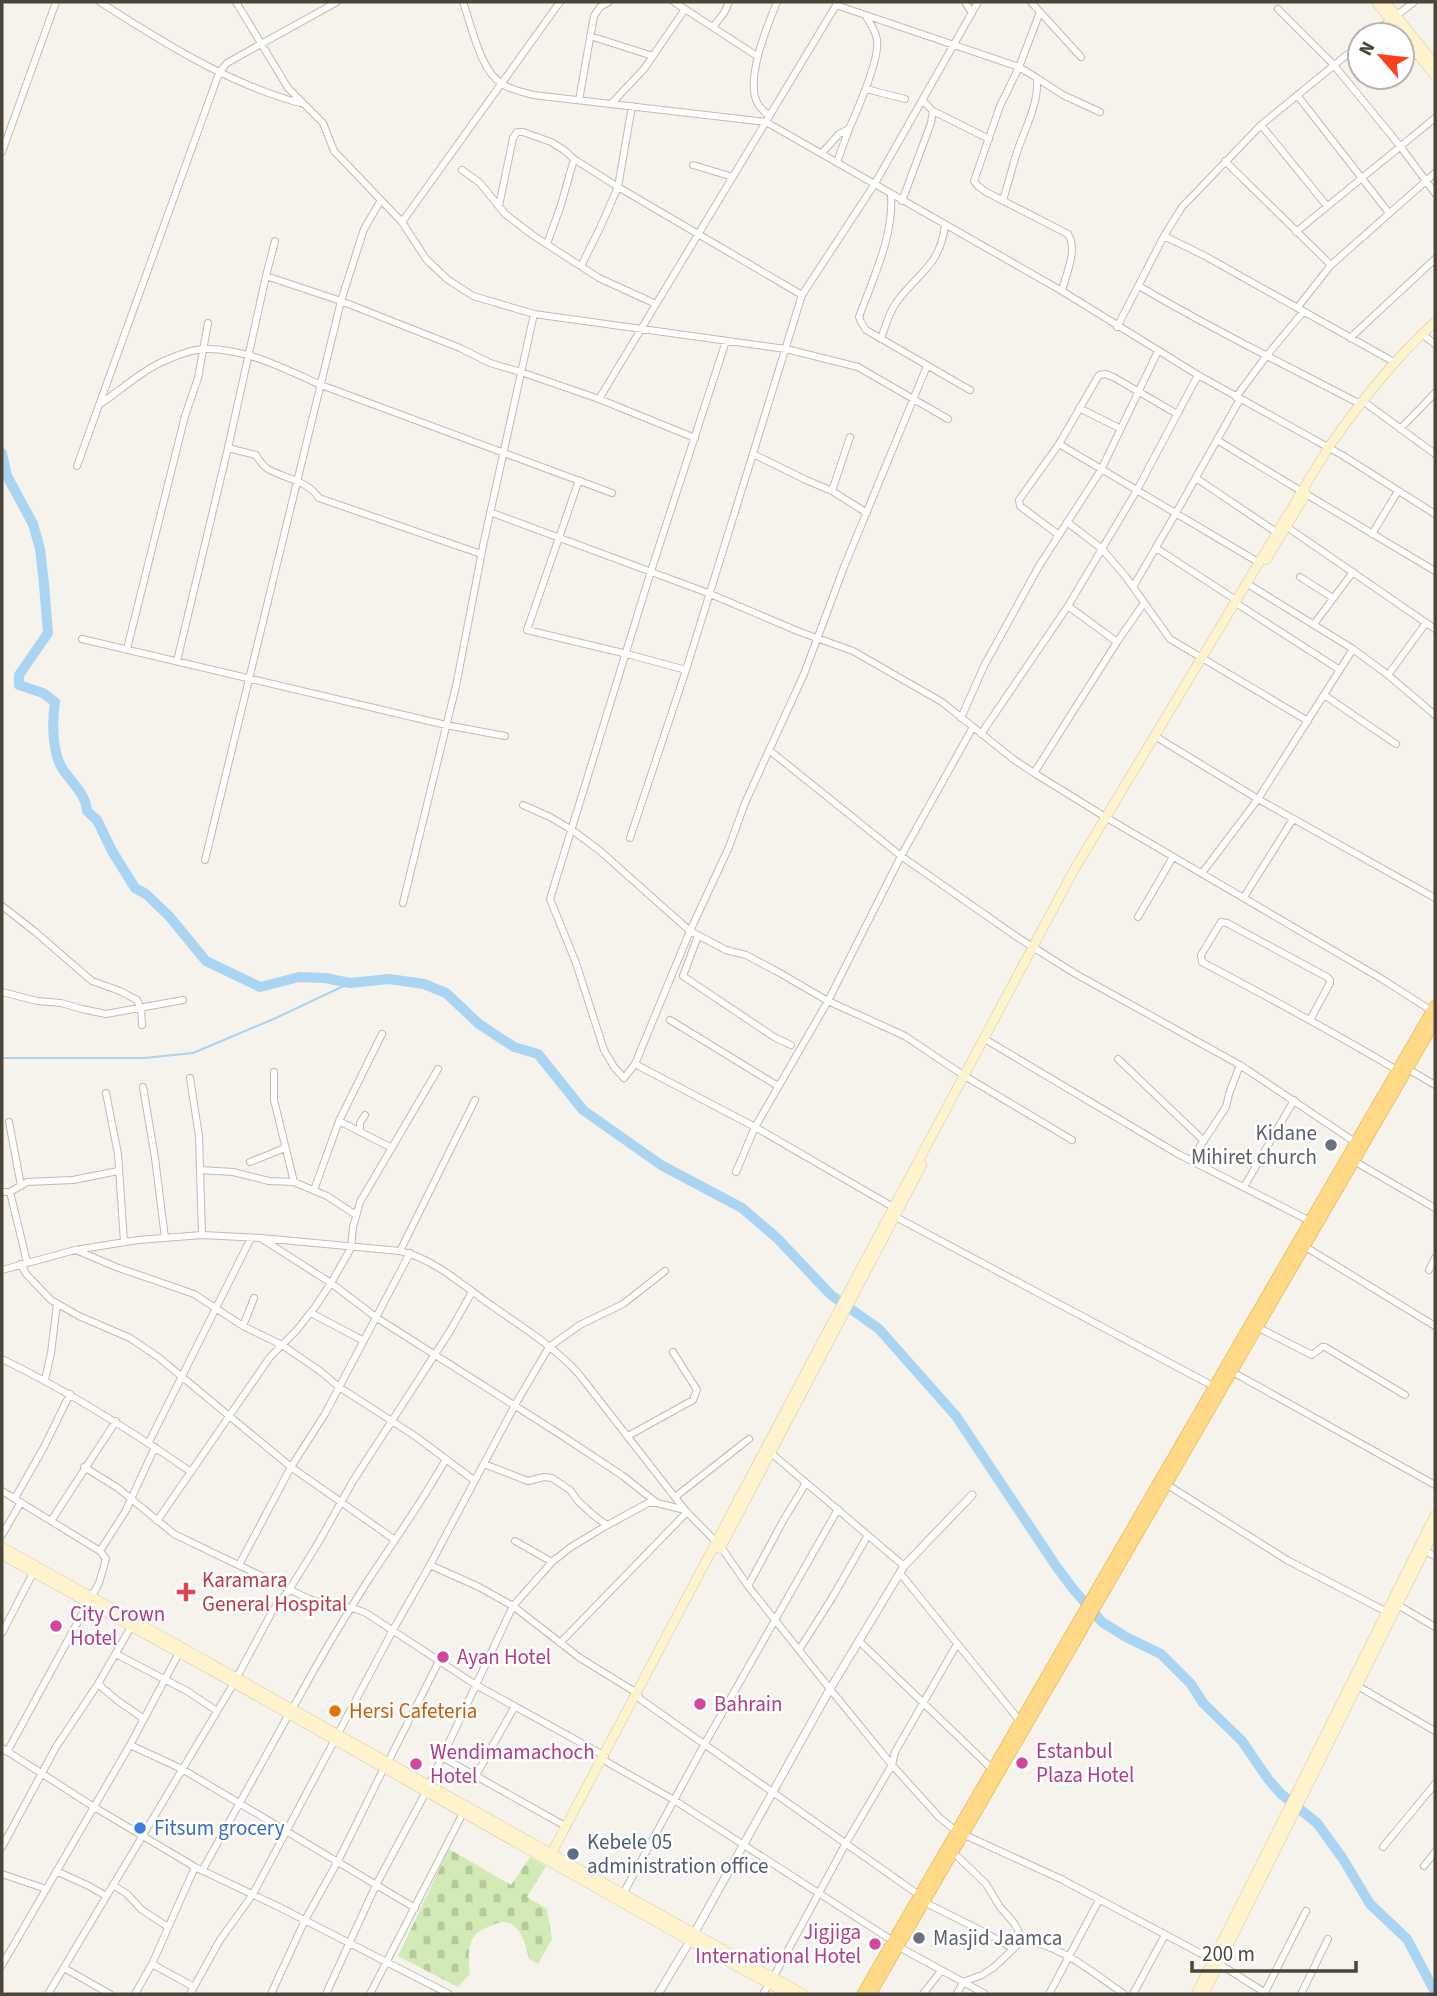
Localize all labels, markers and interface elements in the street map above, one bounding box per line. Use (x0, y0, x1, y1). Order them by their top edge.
north arrow (1346, 21, 1416, 91)
text: N (1352, 37, 1382, 61)
place label: Kidane Mihiret church (1191, 1118, 1317, 1172)
marker: Kidane Mihiret church (1323, 1137, 1339, 1153)
place label: Karamara General Hospital (202, 1565, 347, 1619)
marker: Karamara General Hospital (176, 1582, 196, 1602)
place label: City Crown Hotel (70, 1599, 165, 1653)
marker: City Crown Hotel (48, 1618, 64, 1634)
place label: Ayan Hotel (457, 1642, 551, 1672)
marker: Ayan Hotel (435, 1649, 451, 1665)
place label: Bahrain (714, 1689, 782, 1719)
place label: Hersi Cafeteria (349, 1696, 477, 1726)
marker: Bahrain (692, 1696, 708, 1712)
marker: Hersi Cafeteria (327, 1703, 343, 1719)
place label: Estanbul Plaza Hotel (1036, 1736, 1134, 1790)
place label: Wendimamachoch Hotel (430, 1737, 595, 1791)
marker: Estanbul Plaza Hotel (1014, 1755, 1030, 1771)
marker: Wendimamachoch Hotel (408, 1756, 424, 1772)
place label: Fitsum grocery (154, 1813, 285, 1843)
marker: Fitsum grocery (132, 1820, 148, 1836)
place label: Kebele 05 administration office (587, 1827, 769, 1881)
marker: Kebele 05 administration office (565, 1846, 581, 1862)
place label: Jigjiga International Hotel (695, 1917, 861, 1971)
place label: Masjid Jaamca (933, 1923, 1062, 1953)
marker: Masjid Jaamca (911, 1930, 927, 1946)
scale bar (1192, 1930, 1356, 1974)
marker: Jigjiga International Hotel (867, 1936, 883, 1952)
text: 200 m (1202, 1939, 1255, 1969)

